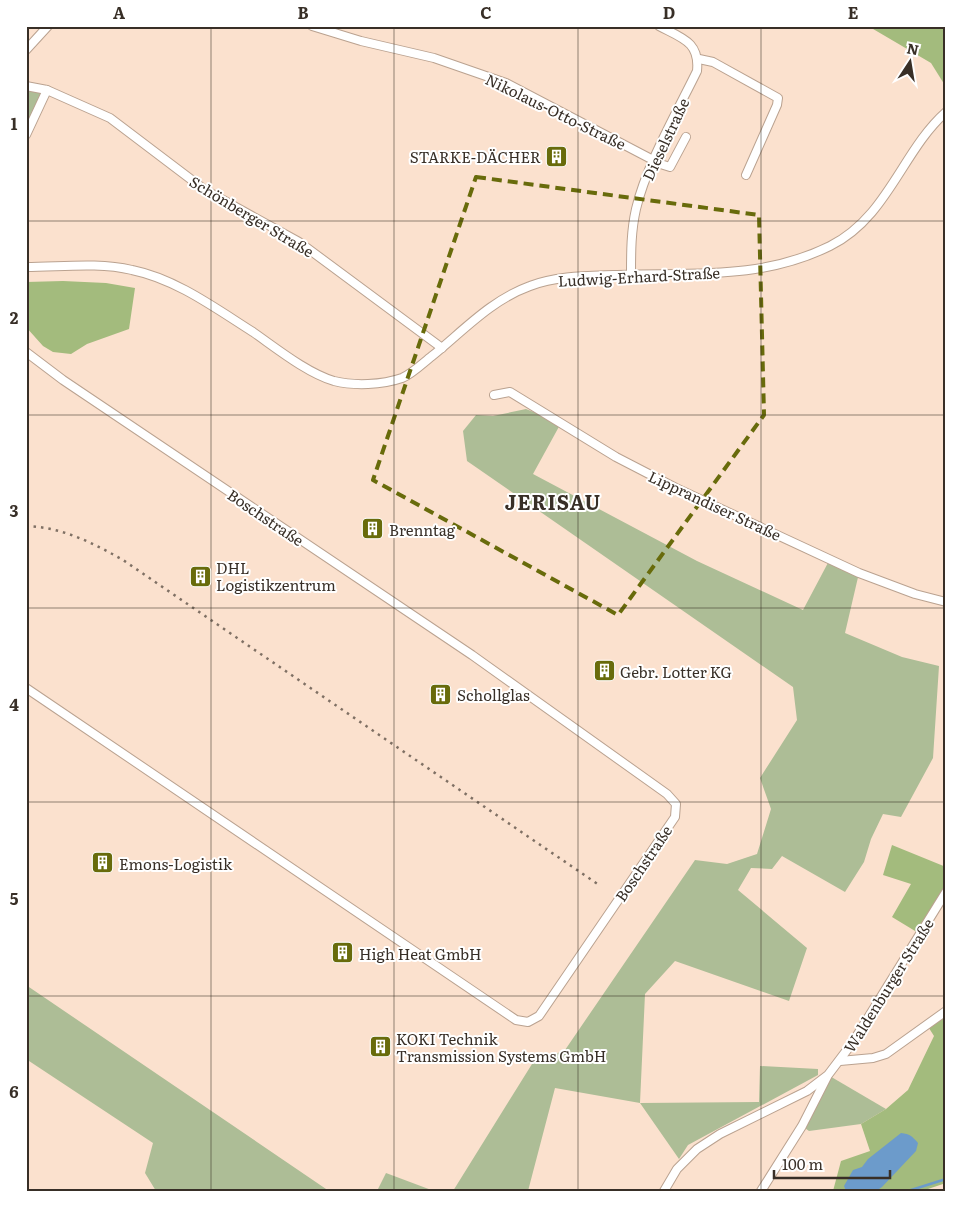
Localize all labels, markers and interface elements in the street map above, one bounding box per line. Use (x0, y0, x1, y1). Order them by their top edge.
text: A (113, 0, 125, 24)
text: B (297, 0, 309, 24)
text: C (480, 0, 492, 24)
text: D (663, 0, 675, 24)
text: E (848, 0, 859, 24)
text: N (905, 37, 921, 59)
north arrow (884, 38, 934, 88)
street label: Nikolaus-Otto-Straße (482, 67, 630, 155)
street label: Dieselstraße (636, 94, 694, 184)
text: 1 (11, 111, 18, 135)
building icon: STARKE-DÄCHER (545, 144, 569, 168)
place label: STARKE-DÄCHER (410, 145, 541, 168)
street label: Schönberger Straße (185, 170, 319, 262)
street label: Ludwig-Erhard-Straße (557, 260, 721, 292)
text: 2 (10, 305, 19, 329)
street label: Lipprandiser Straße (645, 464, 785, 546)
street label: Boschstraße (223, 483, 309, 551)
district label: JERISAU (505, 486, 601, 516)
text: 3 (10, 498, 19, 522)
building icon: Brenntag (361, 517, 385, 541)
place label: Brenntag (389, 518, 456, 541)
place label: DHL Logistikzentrum (216, 556, 336, 596)
building icon: DHL Logistikzentrum (188, 564, 212, 588)
building icon: Gebr. Lotter KG (592, 659, 616, 683)
place label: Gebr. Lotter KG (620, 660, 732, 683)
building icon: Schollglas (429, 682, 453, 706)
place label: Schollglas (457, 683, 530, 706)
text: 4 (9, 692, 19, 716)
street label: Boschstraße (609, 820, 677, 906)
building icon: Emons-Logistik (91, 851, 115, 875)
place label: Emons-Logistik (119, 852, 233, 875)
text: 5 (10, 886, 19, 910)
street label: Waldenburger Straße (837, 913, 939, 1057)
building icon: High Heat GmbH (331, 941, 355, 965)
place label: High Heat GmbH (359, 942, 482, 965)
place label: KOKI Technik Transmission Systems GmbH (396, 1027, 606, 1067)
building icon: KOKI Technik Transmission Systems GmbH (368, 1035, 392, 1059)
text: 6 (9, 1079, 19, 1103)
scale bar (774, 1147, 891, 1179)
text: 100 m (782, 1152, 823, 1175)

